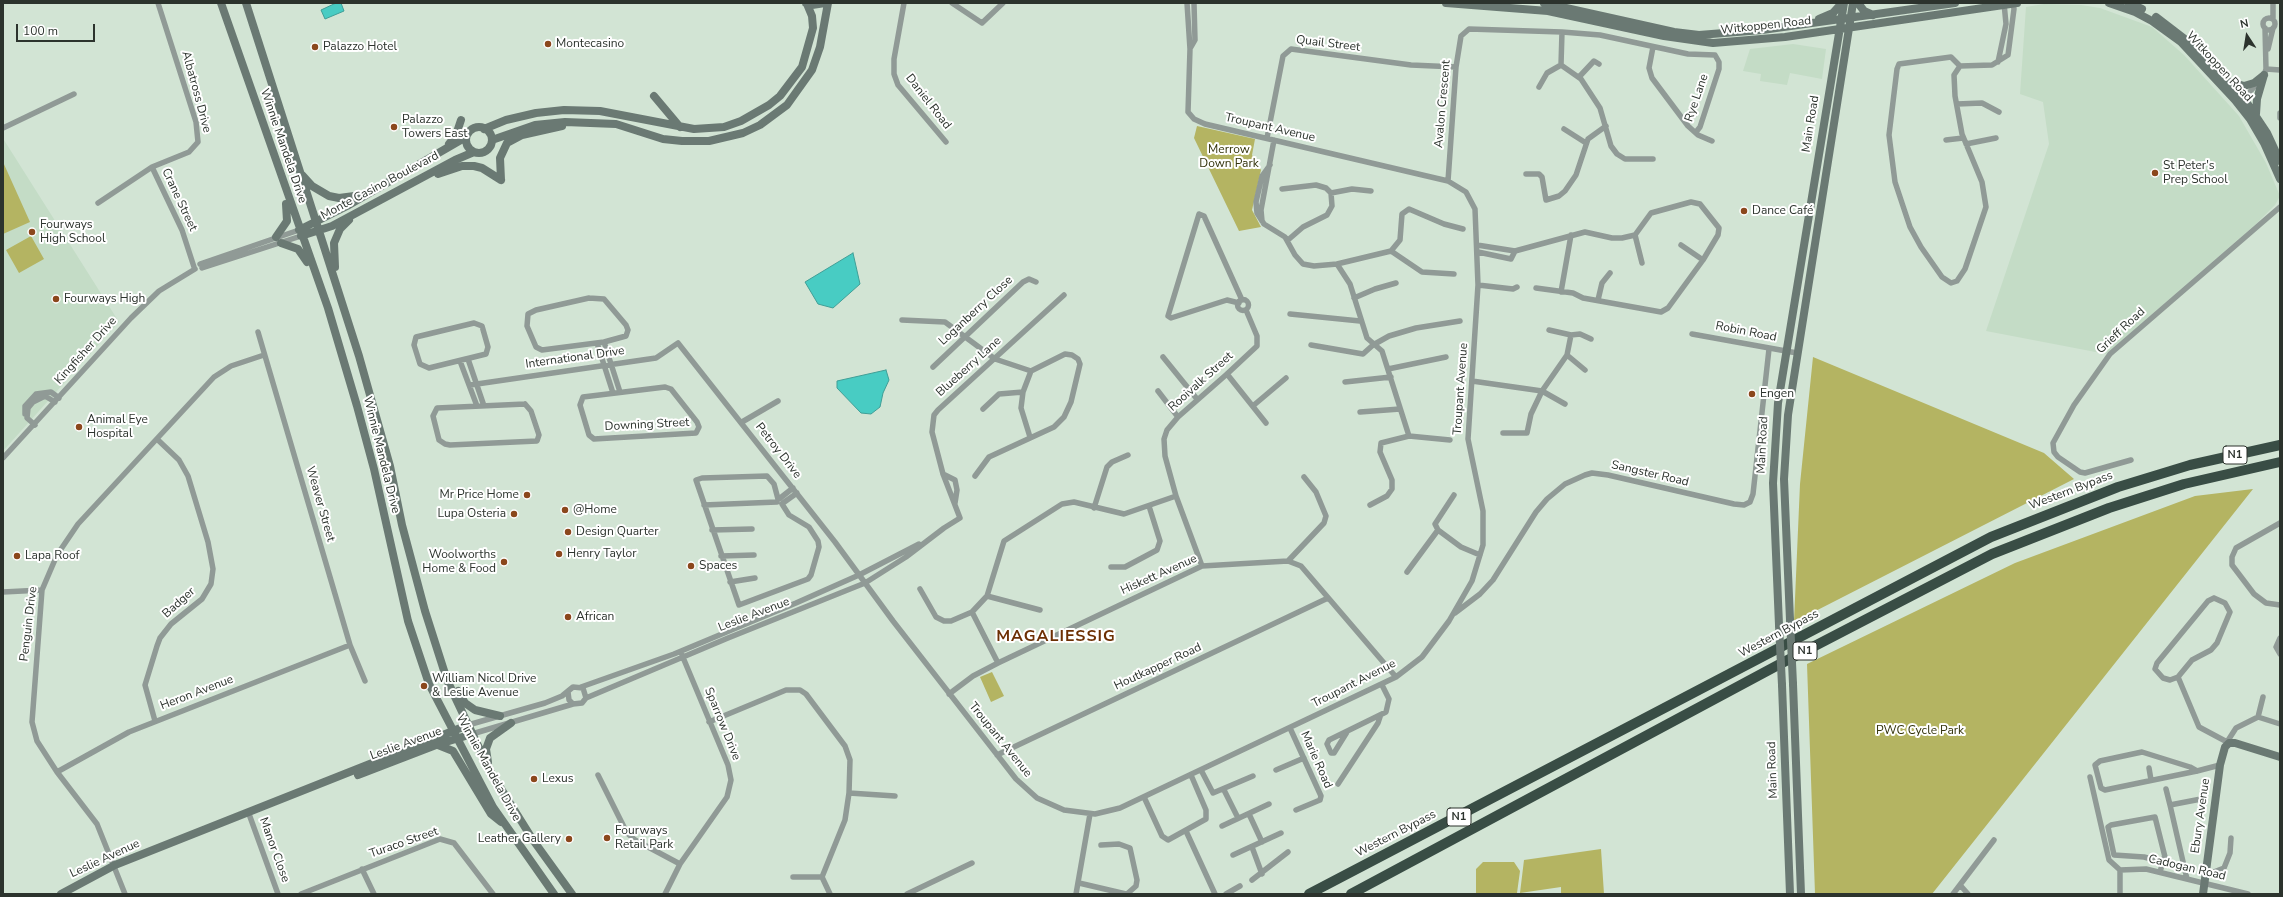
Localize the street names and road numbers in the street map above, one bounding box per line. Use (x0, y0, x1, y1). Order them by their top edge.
street label: Witkoppen Road (1720, 14, 1812, 38)
street label: Witkoppen Road (2183, 29, 2255, 105)
street label: Quail Street (1295, 33, 1361, 55)
street label: Albatross Drive (178, 50, 214, 134)
street label: Avalon Crescent (1432, 59, 1454, 149)
street label: Daniel Road (902, 72, 954, 132)
street label: Rye Lane (1682, 72, 1712, 124)
street label: Winnie Mandela Drive (257, 87, 309, 205)
street label: Main Road (1799, 95, 1823, 153)
street label: Troupant Avenue (1223, 111, 1317, 145)
street label: Monte Casino Boulevard (318, 149, 442, 223)
street label: Crane Street (158, 166, 200, 234)
street label: Loganberry Close (936, 273, 1016, 349)
street label: Grieff Road (2094, 305, 2148, 357)
street label: Kingfisher Drive (52, 314, 120, 388)
street label: Robin Road (1714, 319, 1778, 345)
street label: Blueberry Lane (934, 334, 1004, 400)
street label: Troupant Avenue (1451, 342, 1471, 436)
street label: International Drive (525, 344, 625, 372)
street label: Rooivalk Street (1166, 349, 1236, 415)
street label: Winnie Mandela Drive (359, 395, 403, 515)
street label: Downing Street (604, 416, 690, 434)
street label: Main Road (1754, 416, 1772, 474)
street label: Petroy Drive (752, 420, 804, 482)
road number: N1 (2223, 446, 2247, 464)
street label: Sangster Road (1610, 458, 1690, 490)
street label: Weaver Street (302, 465, 338, 543)
street label: Western Bypass (2027, 468, 2115, 514)
street label: Hiskett Avenue (1119, 552, 1199, 598)
street label: Badger (160, 585, 198, 621)
street label: Penguin Drive (17, 586, 41, 662)
street label: Leslie Avenue (716, 595, 792, 635)
street label: Western Bypass (1737, 607, 1821, 661)
street label: Houtkapper Road (1112, 640, 1204, 694)
road number: N1 (1793, 642, 1817, 660)
street label: Troupant Avenue (1310, 657, 1398, 711)
street label: Heron Avenue (158, 672, 236, 714)
street label: Sparrow Drive (701, 685, 743, 763)
street label: Troupant Avenue (965, 700, 1035, 780)
street label: Winnie Mandela Drive (453, 712, 523, 824)
street label: Leslie Avenue (368, 724, 444, 764)
street label: Marie Road (1297, 729, 1335, 791)
street label: Main Road (1765, 741, 1781, 799)
street label: Ebury Avenue (2189, 778, 2213, 854)
street label: Western Bypass (1353, 807, 1439, 861)
road number: N1 (1447, 808, 1471, 826)
street label: Manor Close (256, 816, 292, 884)
street label: Turaco Street (368, 825, 440, 861)
street label: Leslie Avenue (68, 837, 142, 881)
street label: Cadogan Road (2147, 852, 2227, 884)

